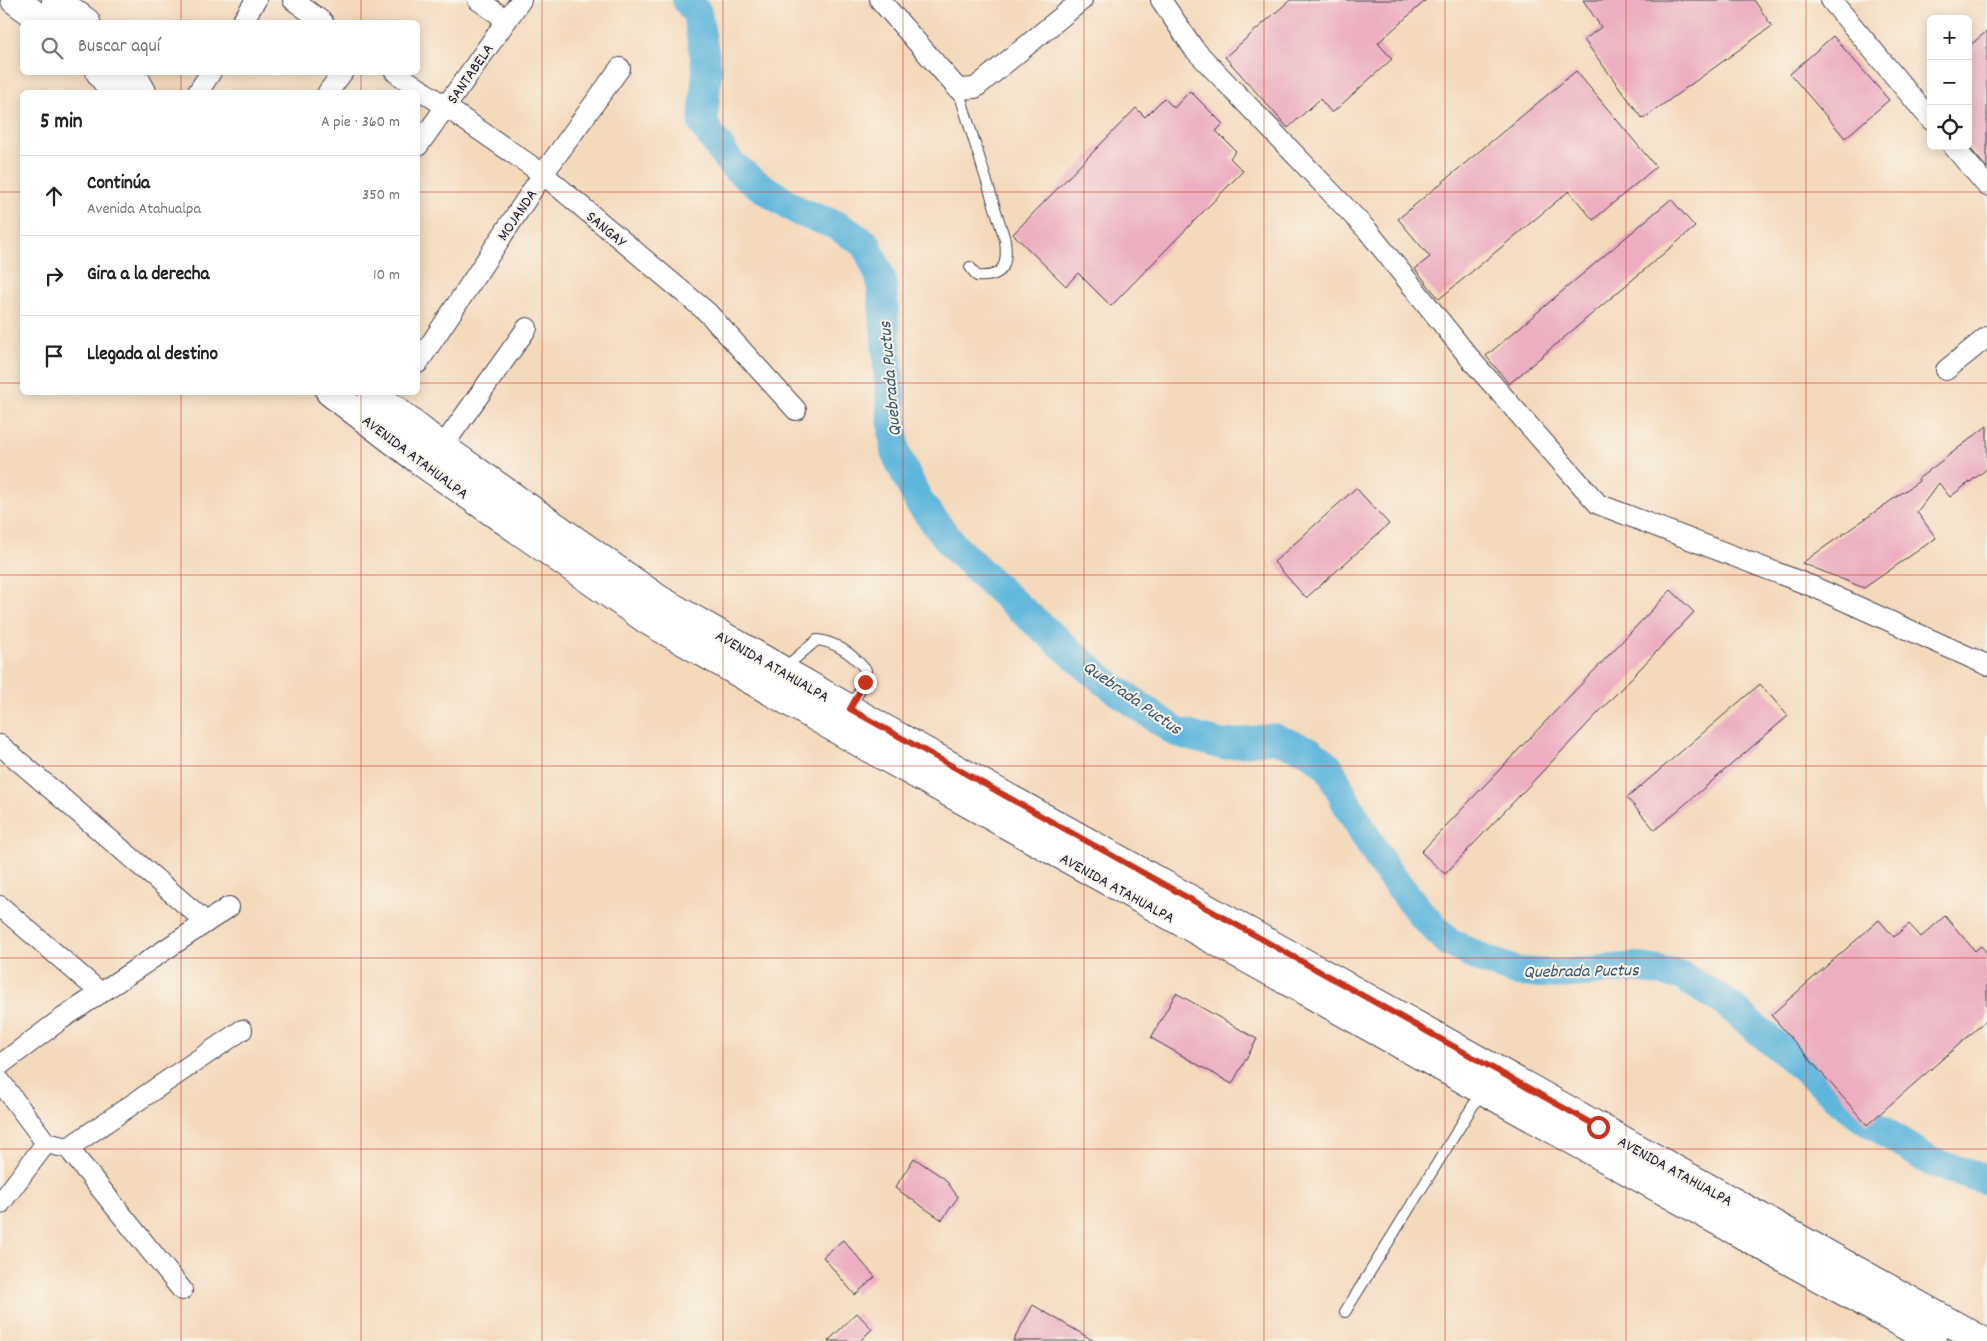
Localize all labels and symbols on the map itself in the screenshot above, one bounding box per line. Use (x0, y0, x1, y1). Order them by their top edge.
street label: SANTABELA (442, 39, 500, 109)
street label: MOJANDA (492, 185, 544, 246)
street label: SANGAY (580, 206, 631, 254)
water label: Quebrada Puctus (874, 320, 909, 437)
street label: AVENIDA ATAHUALPA (356, 410, 473, 506)
street label: AVENIDA ATAHUALPA (710, 625, 833, 709)
water label: Quebrada Puctus (1077, 656, 1186, 743)
route end (854, 671, 877, 694)
street label: AVENIDA ATAHUALPA (1055, 848, 1179, 930)
water label: Quebrada Puctus (1523, 959, 1639, 986)
route start (1587, 1116, 1610, 1139)
street label: AVENIDA ATAHUALPA (1613, 1131, 1737, 1213)

